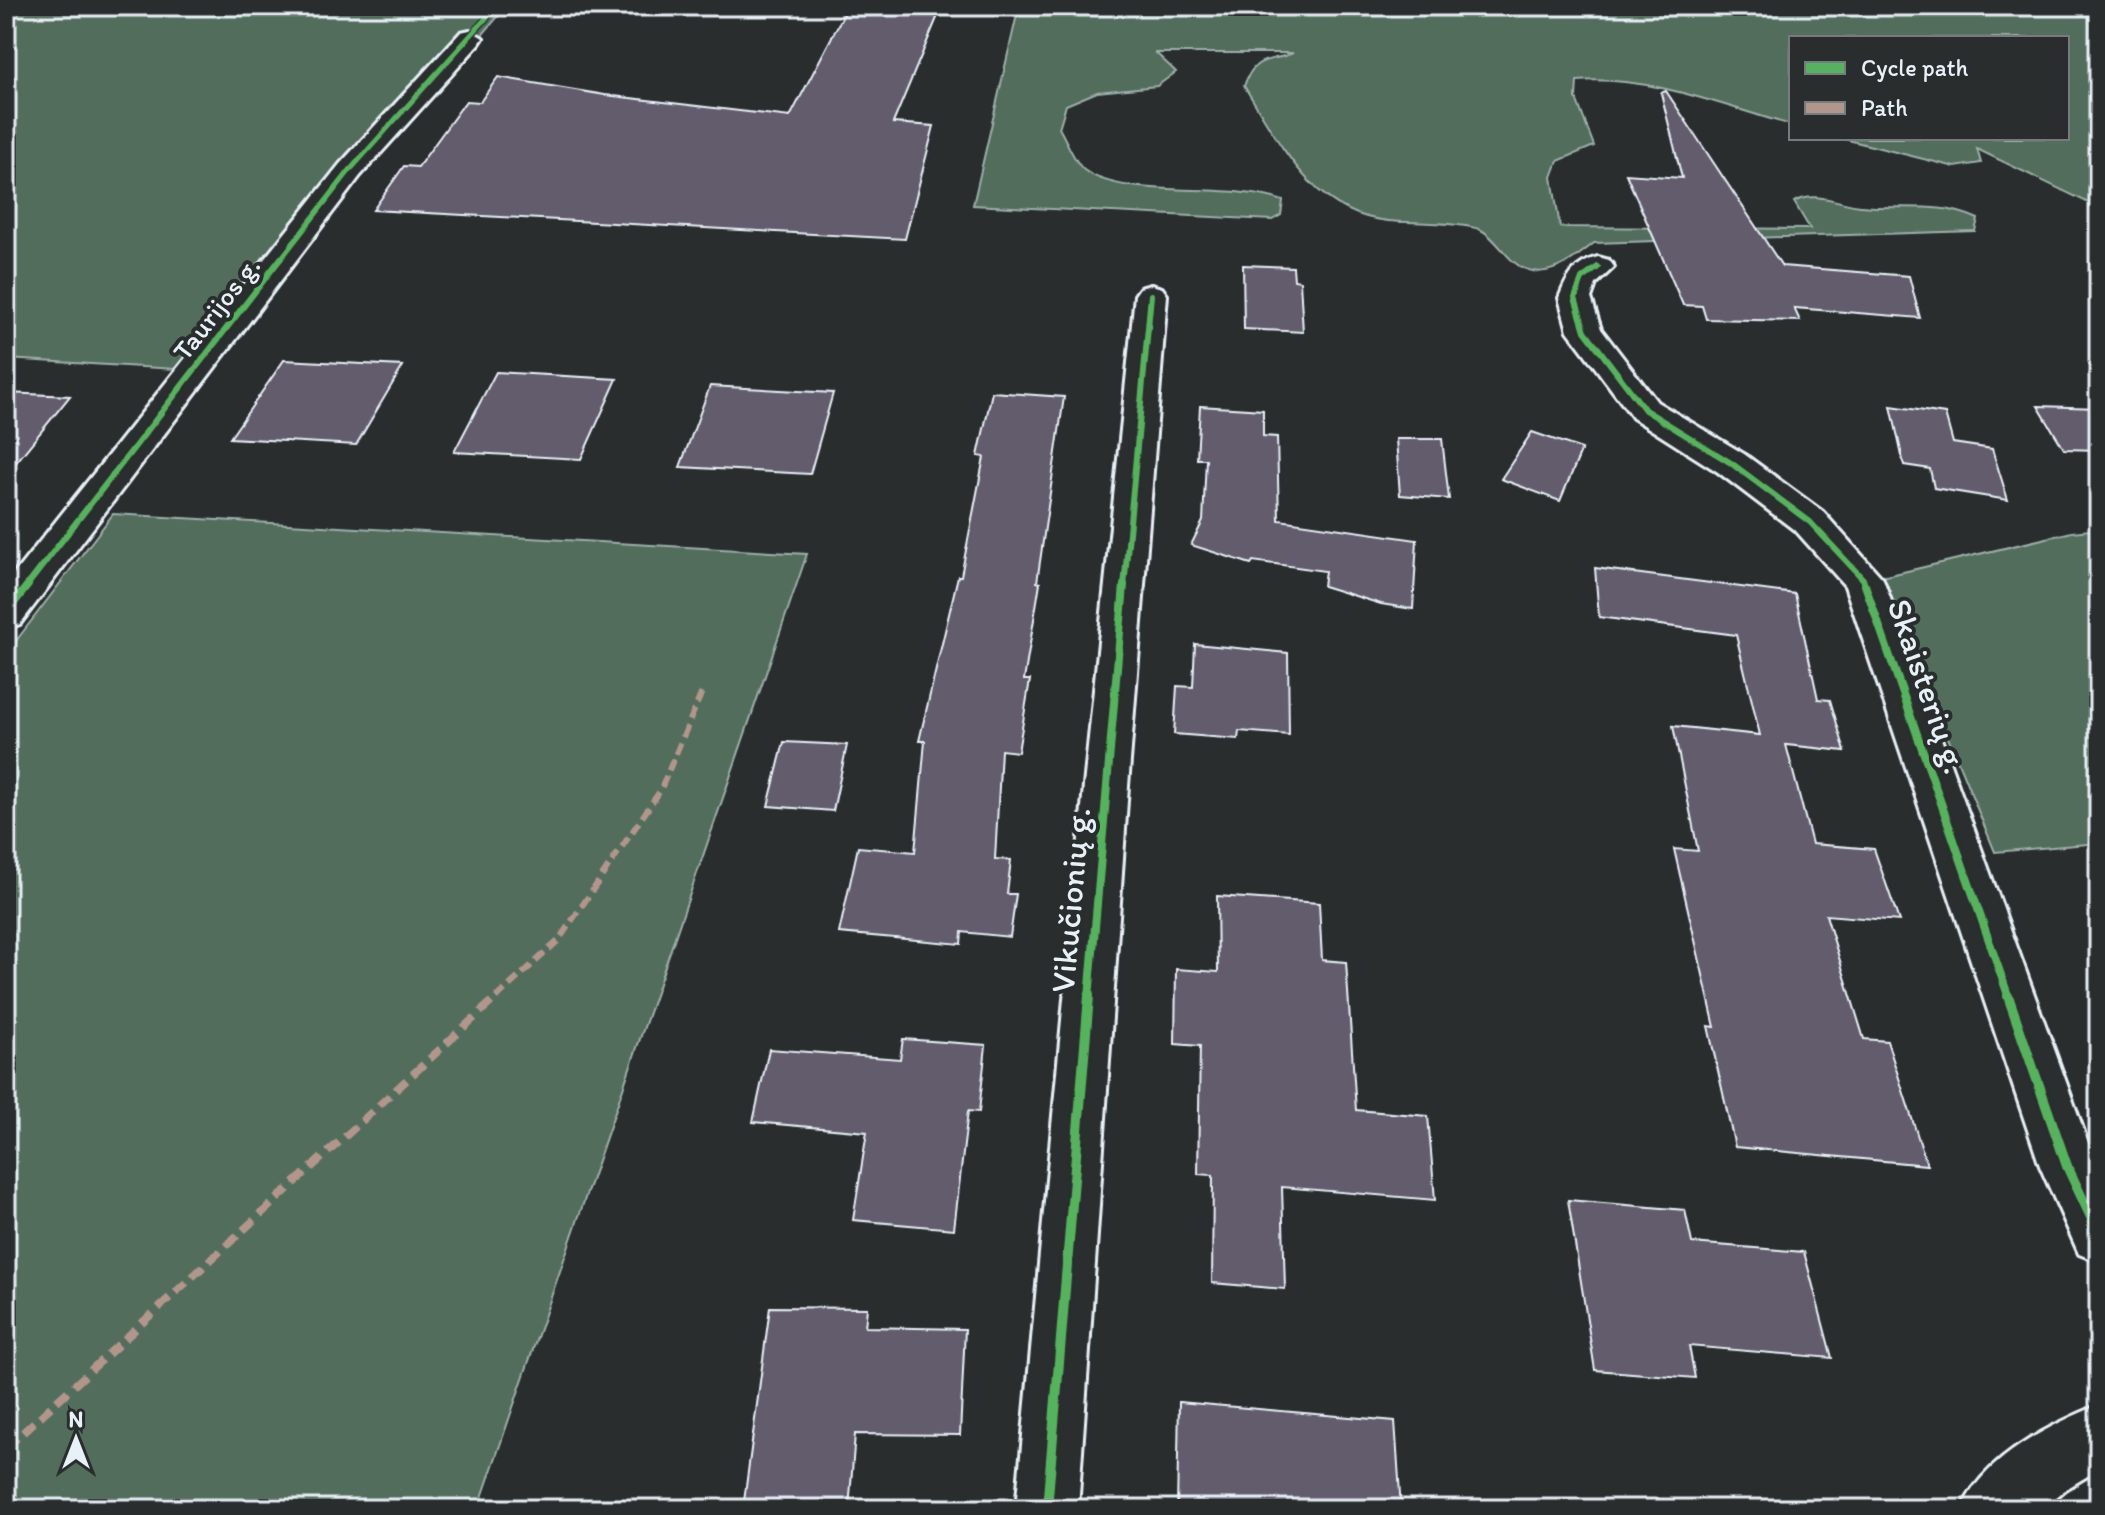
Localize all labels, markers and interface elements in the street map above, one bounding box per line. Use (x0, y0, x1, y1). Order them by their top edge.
legend (1789, 36, 2069, 140)
text: Cycle path (1861, 53, 1968, 82)
text: Path (1861, 93, 1908, 122)
street label: Taurijos g. (165, 249, 267, 367)
street label: Skaisterių g. (1879, 594, 1976, 779)
street label: Vikučionių g. (1042, 806, 1099, 994)
north arrow (36, 1399, 116, 1479)
text: N (69, 1406, 83, 1433)

